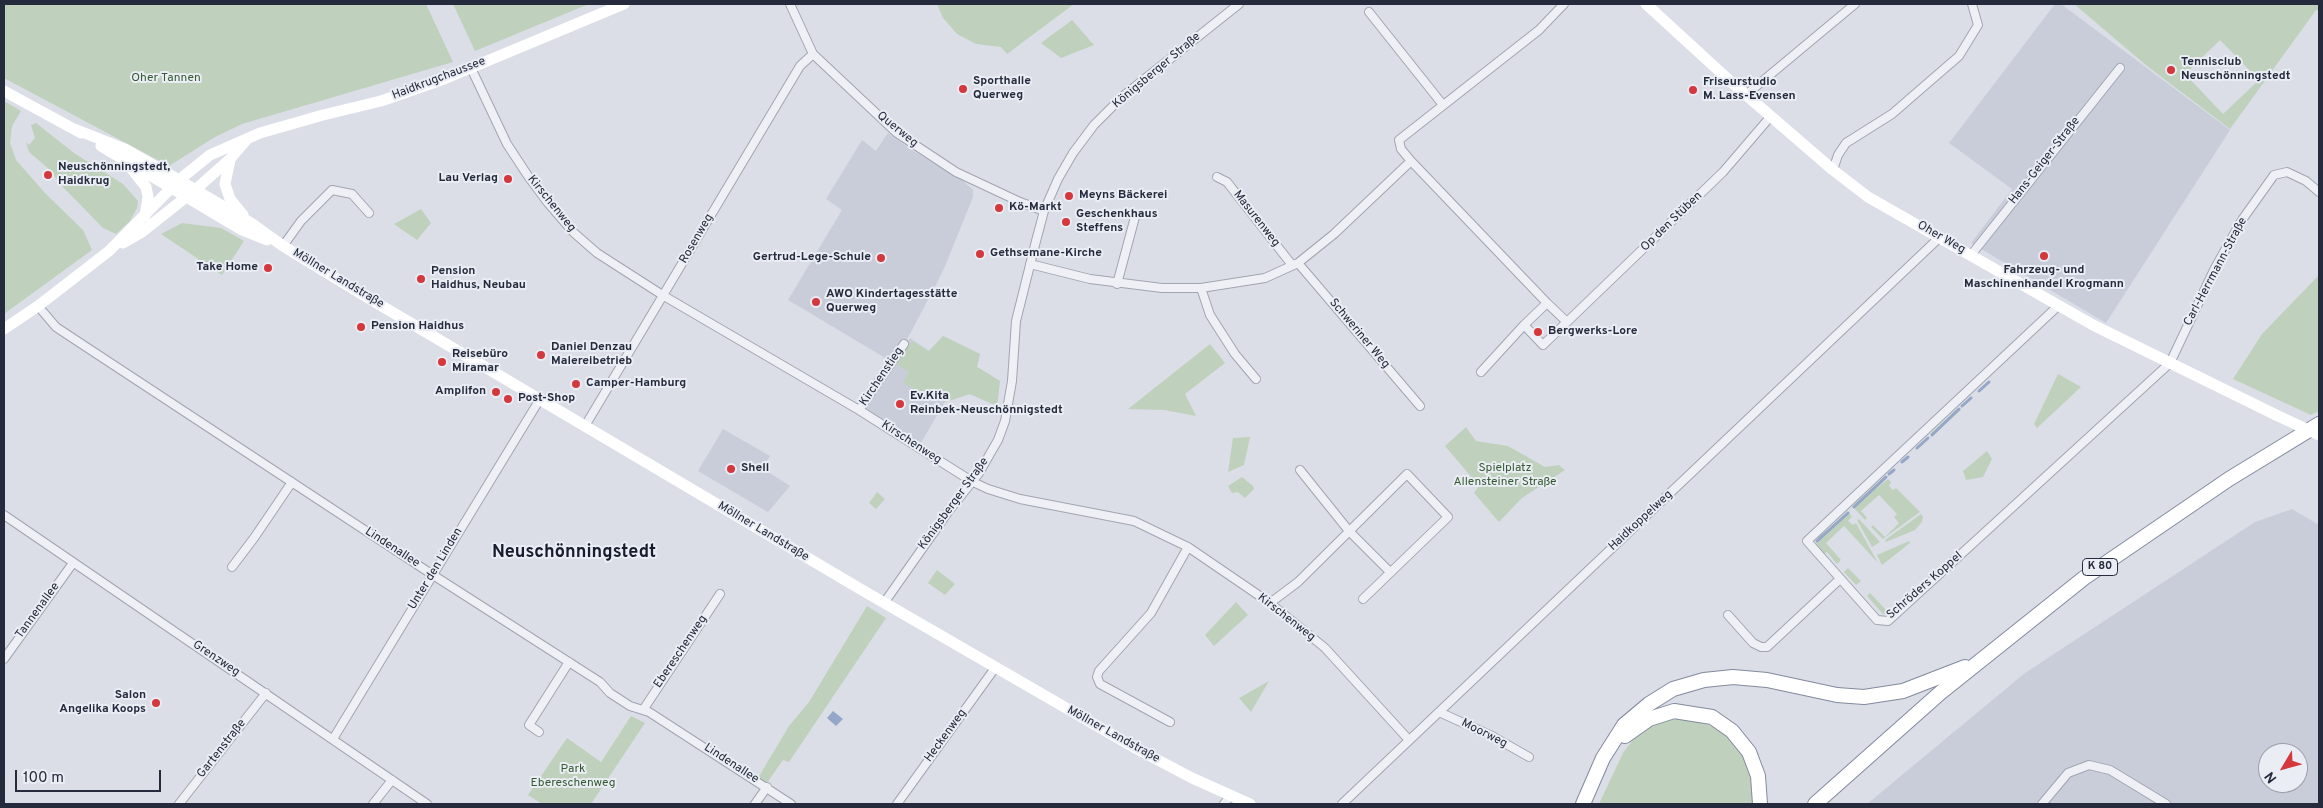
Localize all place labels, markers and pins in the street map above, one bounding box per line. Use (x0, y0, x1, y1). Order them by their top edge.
place label: Tennisclub Neuschönningstedt (2181, 56, 2290, 84)
marker: Tennisclub Neuschönningstedt (2165, 64, 2177, 76)
place label: Sporthalle Querweg (973, 75, 1031, 103)
place label: Friseurstudio M. Lass-Evensen (1703, 76, 1796, 104)
marker: Sporthalle Querweg (957, 83, 969, 95)
marker: Friseurstudio M. Lass-Evensen (1687, 84, 1699, 96)
place label: Neuschönningstedt, Haidkrug (58, 161, 170, 189)
marker: Neuschönningstedt, Haidkrug (42, 169, 54, 181)
place label: Lau Verlag (439, 172, 498, 186)
marker: Lau Verlag (502, 173, 514, 185)
place label: Meyns Bäckerei (1079, 189, 1167, 203)
marker: Meyns Bäckerei (1063, 190, 1075, 202)
place label: Kö-Markt (1009, 201, 1062, 215)
marker: Kö-Markt (993, 202, 1005, 214)
place label: Geschenkhaus Steffens (1076, 208, 1158, 236)
marker: Geschenkhaus Steffens (1060, 216, 1072, 228)
place label: Gethsemane-Kirche (990, 247, 1102, 261)
marker: Gethsemane-Kirche (974, 248, 986, 260)
marker: Fahrzeug- und Maschinenhandel Krogmann (2038, 250, 2050, 262)
place label: Gertrud-Lege-Schule (753, 251, 871, 265)
marker: Gertrud-Lege-Schule (875, 252, 887, 264)
place label: Take Home (196, 261, 258, 275)
marker: Take Home (262, 262, 274, 274)
place label: Fahrzeug- und Maschinenhandel Krogmann (1964, 264, 2124, 292)
place label: Pension Haidhus, Neubau (431, 265, 526, 293)
marker: Pension Haidhus, Neubau (415, 273, 427, 285)
place label: AWO Kindertagesstätte Querweg (826, 288, 957, 316)
marker: AWO Kindertagesstätte Querweg (810, 296, 822, 308)
place label: Pension Haidhus (371, 320, 464, 334)
marker: Pension Haidhus (355, 321, 367, 333)
place label: Bergwerks-Lore (1548, 325, 1637, 339)
marker: Bergwerks-Lore (1532, 326, 1544, 338)
place label: Daniel Denzau Malereibetrieb (551, 341, 632, 369)
place label: Reisebüro Miramar (452, 348, 508, 376)
marker: Daniel Denzau Malereibetrieb (535, 349, 547, 361)
marker: Reisebüro Miramar (436, 356, 448, 368)
place label: Camper-Hamburg (586, 377, 686, 391)
marker: Camper-Hamburg (570, 378, 582, 390)
place label: Amplifon (435, 385, 486, 399)
marker: Amplifon (490, 386, 502, 398)
place label: Ev.Kita Reinbek-Neuschönnigstedt (910, 390, 1063, 418)
place label: Post-Shop (518, 392, 575, 406)
marker: Post-Shop (502, 393, 514, 405)
marker: Ev.Kita Reinbek-Neuschönnigstedt (894, 398, 906, 410)
place label: Shell (741, 462, 769, 476)
marker: Shell (725, 463, 737, 475)
place label: Salon Angelika Koops (59, 689, 146, 717)
marker: Salon Angelika Koops (150, 697, 162, 709)

